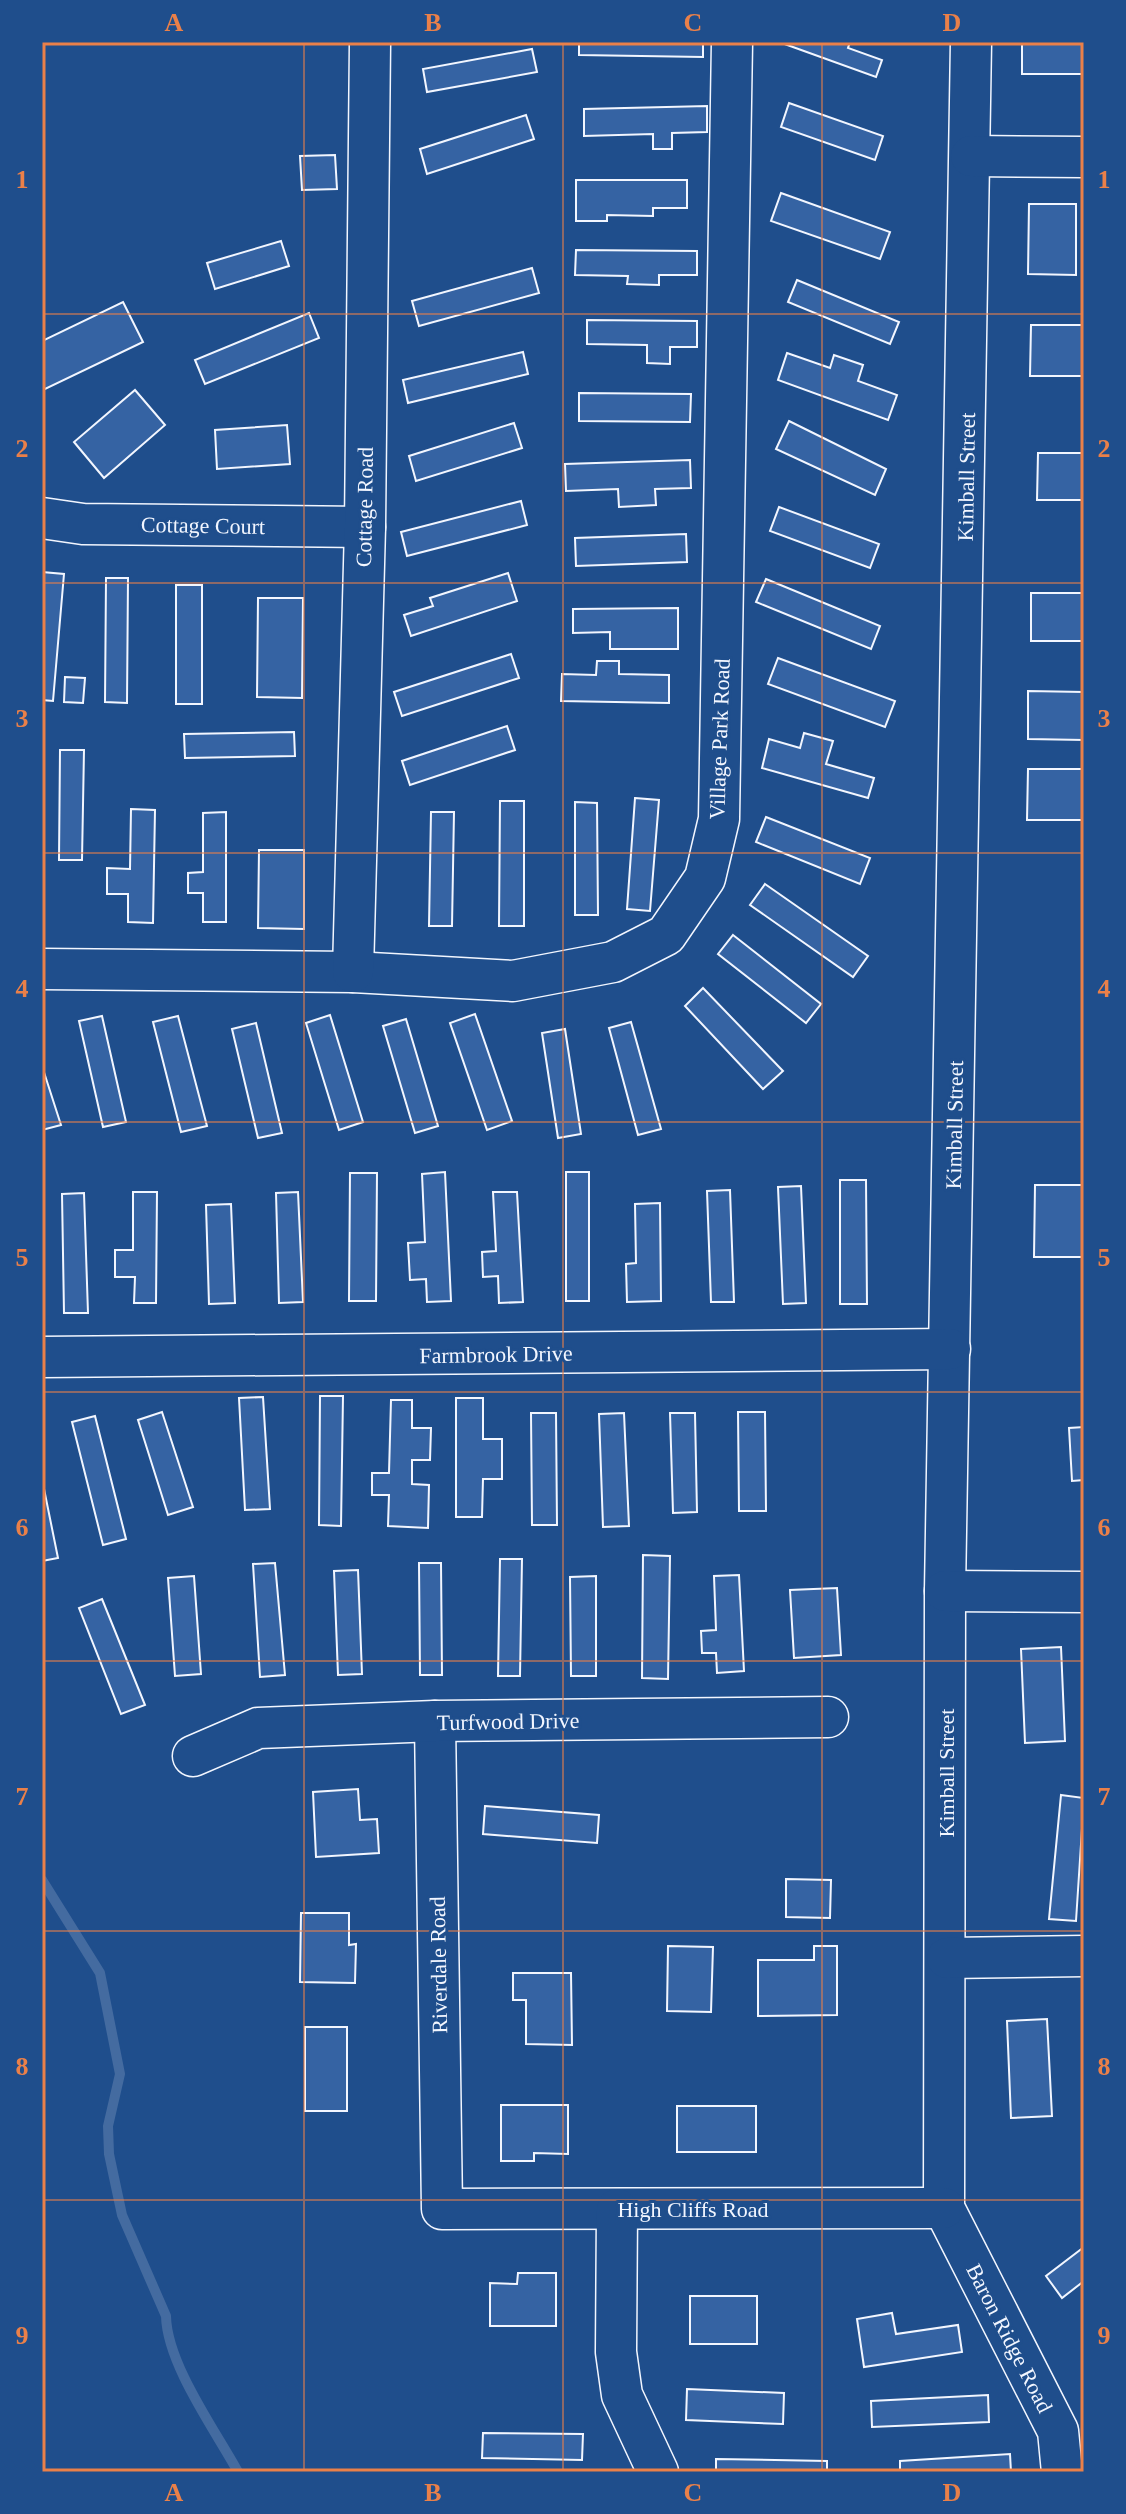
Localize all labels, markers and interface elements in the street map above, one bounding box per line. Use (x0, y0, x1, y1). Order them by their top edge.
text: A (165, 8, 184, 37)
text: B (424, 8, 442, 37)
text: C (684, 8, 702, 37)
text: D (943, 8, 961, 37)
text: 1 (16, 165, 29, 194)
text: 1 (1098, 165, 1111, 194)
street label: Kimball Street (953, 412, 980, 542)
text: 2 (16, 434, 29, 463)
text: 2 (1098, 434, 1111, 463)
street label: Cottage Road (351, 447, 378, 567)
street label: Cottage Court (141, 512, 265, 539)
street label: Village Park Road (704, 658, 735, 820)
text: 3 (16, 704, 29, 733)
text: 3 (1098, 704, 1111, 733)
text: 4 (16, 974, 29, 1003)
text: 4 (1098, 974, 1111, 1003)
street label: Kimball Street (941, 1060, 968, 1190)
text: 5 (16, 1243, 29, 1272)
text: 5 (1098, 1243, 1111, 1272)
street label: Farmbrook Drive (419, 1341, 573, 1368)
text: 6 (16, 1513, 29, 1542)
text: 6 (1098, 1513, 1111, 1542)
street label: Turfwood Drive (436, 1708, 580, 1735)
street label: Kimball Street (934, 1709, 959, 1837)
text: 7 (16, 1782, 29, 1811)
text: 7 (1098, 1782, 1111, 1811)
street label: Riverdale Road (425, 1896, 452, 2034)
text: 8 (16, 2052, 29, 2081)
text: 8 (1098, 2052, 1111, 2081)
street label: High Cliffs Road (617, 2197, 769, 2222)
street label: Baron Ridge Road (961, 2260, 1058, 2417)
text: 9 (16, 2321, 29, 2350)
text: 9 (1098, 2321, 1111, 2350)
text: A (165, 2478, 184, 2507)
text: B (424, 2478, 442, 2507)
text: C (684, 2478, 702, 2507)
text: D (943, 2478, 961, 2507)

